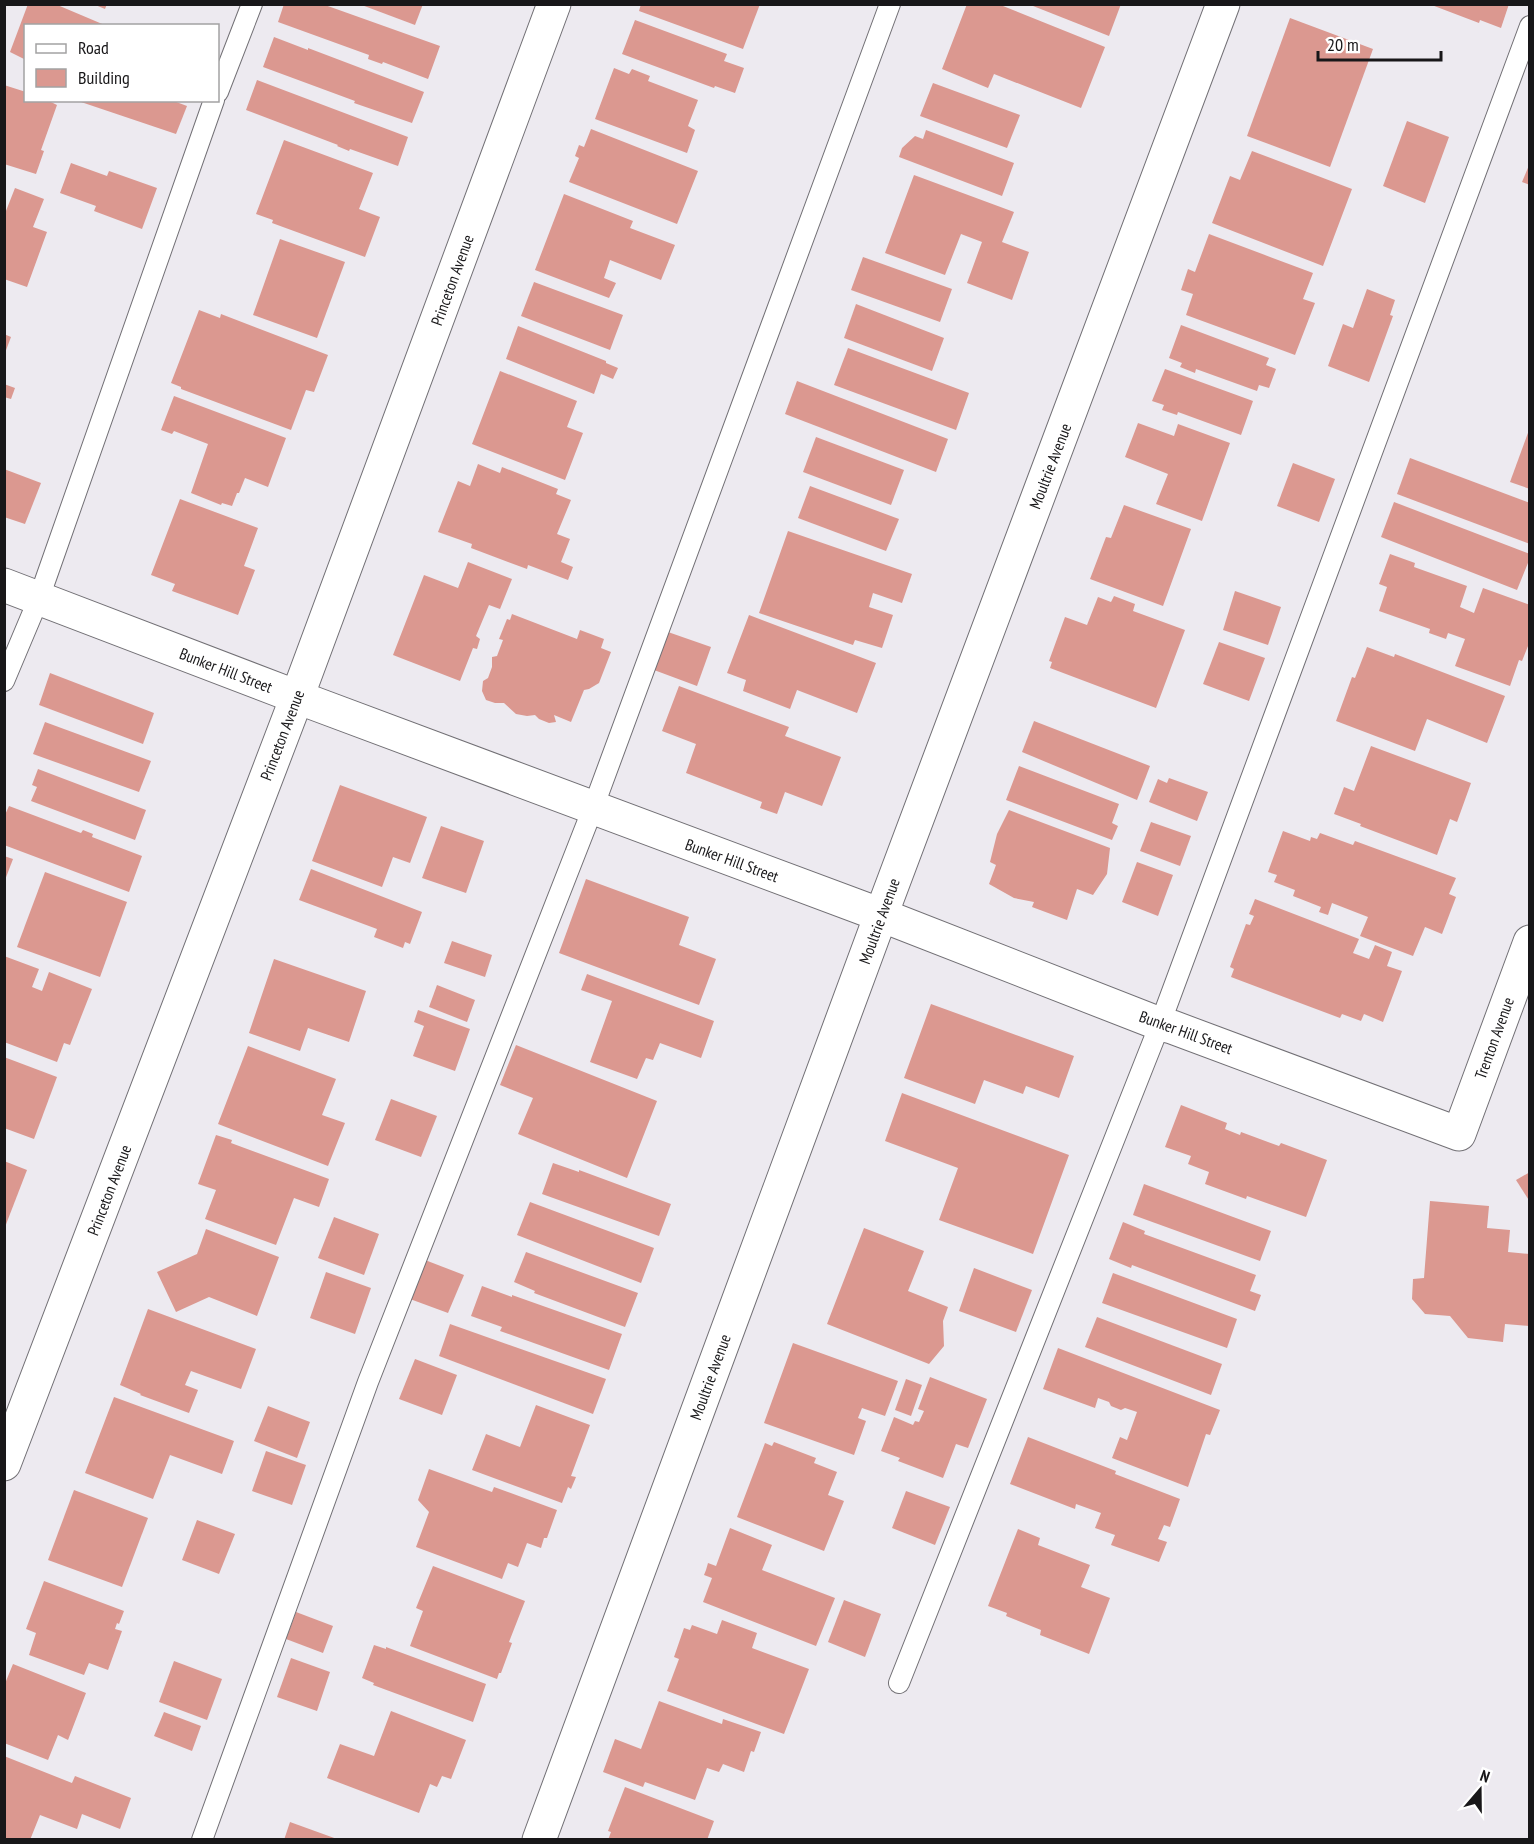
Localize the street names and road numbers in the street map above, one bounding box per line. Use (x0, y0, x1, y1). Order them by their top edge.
street label: Princeton Avenue (426, 232, 478, 328)
street label: Moultrie Avenue (1025, 420, 1075, 512)
street label: Bunker Hill Street (177, 643, 276, 697)
street label: Princeton Avenue (256, 687, 308, 783)
street label: Bunker Hill Street (683, 834, 782, 886)
street label: Moultrie Avenue (854, 875, 904, 967)
street label: Trenton Avenue (1470, 994, 1518, 1082)
street label: Bunker Hill Street (1137, 1006, 1236, 1058)
street label: Princeton Avenue (83, 1142, 135, 1238)
street label: Moultrie Avenue (685, 1331, 735, 1423)

